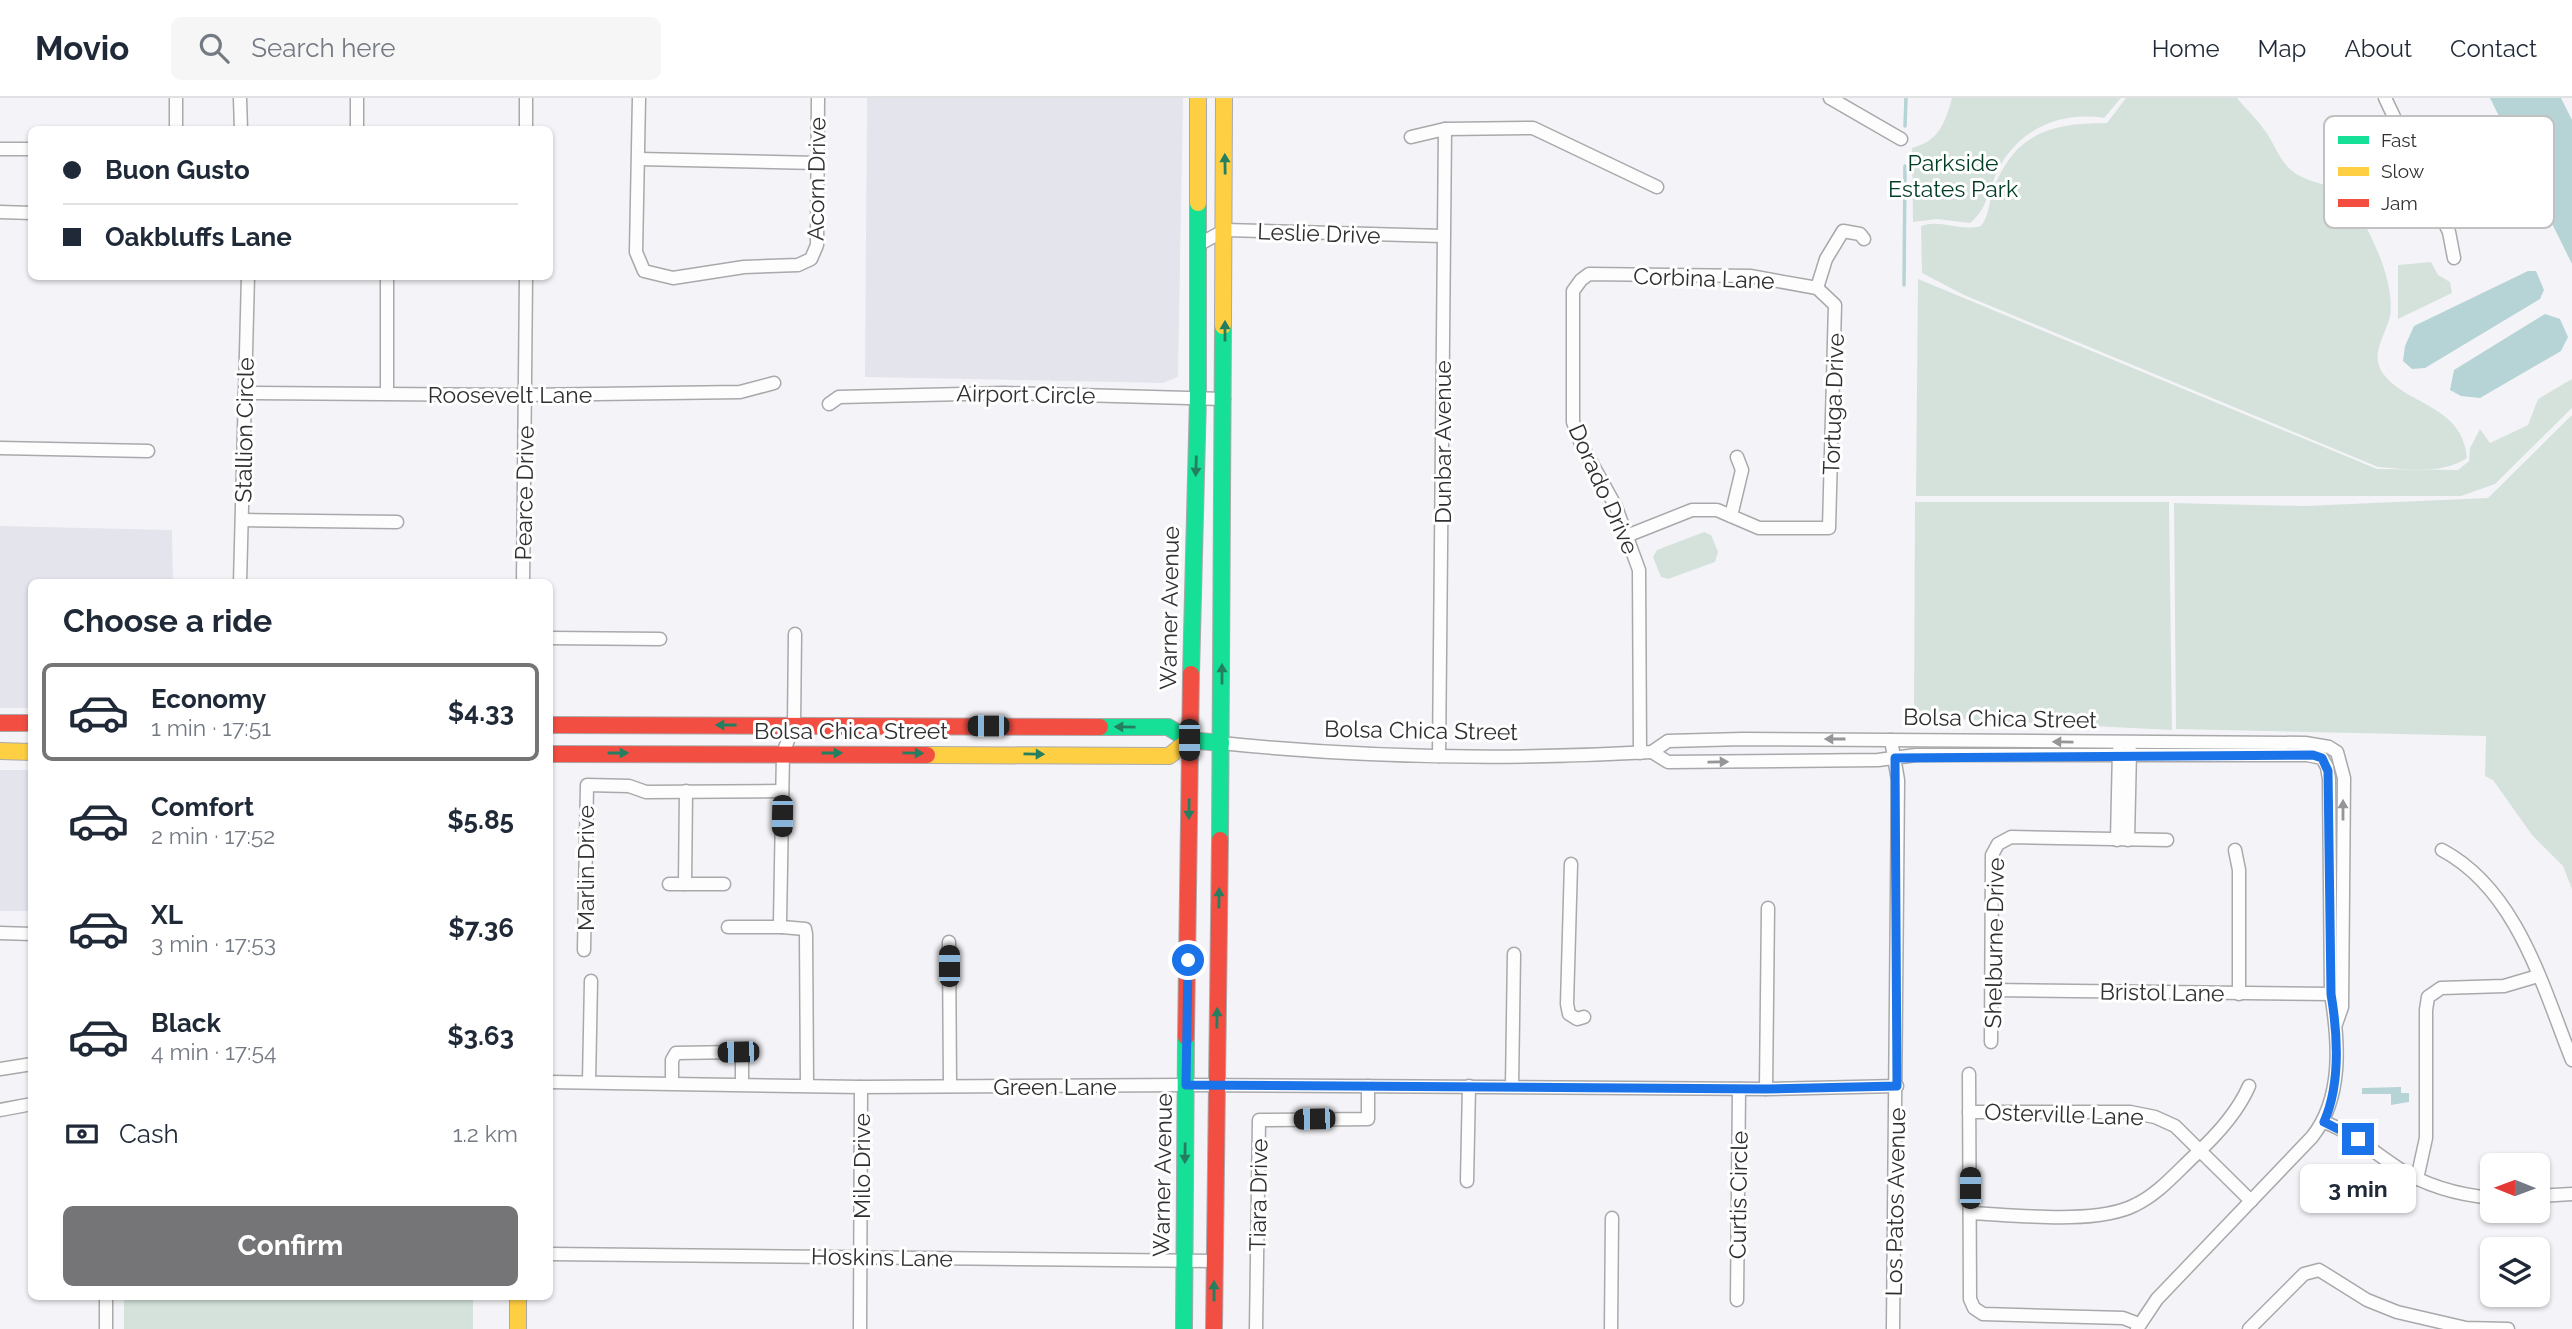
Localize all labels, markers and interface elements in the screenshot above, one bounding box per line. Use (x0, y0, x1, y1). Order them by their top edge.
search box (171, 17, 661, 80)
text: Movio (35, 29, 129, 68)
icon: search (195, 29, 233, 67)
text: Search here (251, 33, 396, 63)
text: Home (2152, 34, 2220, 63)
text: Map (2258, 34, 2306, 63)
text: About (2344, 34, 2412, 63)
text: Contact (2450, 34, 2537, 63)
legend (2324, 116, 2554, 228)
street label: Acorn Drive (801, 117, 831, 241)
text: Fast (2381, 129, 2417, 151)
park label: Parkside Estates Park (1888, 149, 2018, 202)
one-way arrow (1219, 153, 1230, 175)
text: Buon Gusto (105, 155, 250, 185)
text: Slow (2381, 160, 2425, 182)
text: Jam (2381, 192, 2418, 214)
street label: Leslie Drive (1257, 217, 1381, 249)
text: Oakbluffs Lane (105, 222, 292, 252)
street label: Corbina Lane (1633, 262, 1775, 294)
one-way arrow (1219, 320, 1231, 342)
street label: Tortuga Drive (1817, 333, 1849, 475)
street label: Stallion Circle (229, 357, 259, 503)
street label: Dunbar Avenue (1429, 360, 1456, 524)
street label: Airport Circle (956, 379, 1096, 409)
street label: Roosevelt Lane (428, 381, 592, 408)
street label: Dorado Drive (1563, 420, 1645, 558)
street label: Pearce Drive (509, 425, 539, 561)
one-way arrow (1190, 455, 1201, 477)
street label: Warner Avenue (1154, 526, 1184, 690)
text: Choose a ride (63, 602, 272, 639)
one-way arrow (1216, 663, 1228, 685)
icon: car (67, 681, 130, 744)
text: Economy (151, 684, 266, 714)
text: $4.33 (448, 697, 514, 727)
street label: Bolsa Chica Street (1903, 703, 2097, 733)
text: 1 min · 17:51 (151, 714, 271, 741)
street label: Bolsa Chica Street (1324, 715, 1518, 745)
car (968, 716, 1010, 737)
street label: Bolsa Chica Street (754, 717, 948, 744)
one-way arrow (714, 719, 736, 731)
car (1179, 719, 1200, 761)
one-way arrow (1114, 721, 1136, 733)
one-way arrow (1824, 734, 1846, 745)
one-way arrow (2051, 736, 2073, 748)
one-way arrow (607, 747, 629, 759)
one-way arrow (821, 747, 843, 759)
one-way arrow (902, 747, 924, 759)
one-way arrow (1023, 748, 1045, 760)
one-way arrow (1707, 756, 1729, 767)
icon: car (67, 789, 130, 852)
text: Comfort (151, 792, 254, 822)
car (772, 795, 793, 837)
one-way arrow (1183, 798, 1195, 820)
one-way arrow (2337, 799, 2349, 821)
text: $5.85 (447, 805, 514, 835)
street label: Marlin Drive (572, 805, 599, 931)
text: 2 min · 17:52 (151, 822, 275, 849)
street label: Shelburne Drive (1979, 857, 2009, 1029)
one-way arrow (1213, 887, 1225, 909)
icon: car (67, 897, 130, 960)
text: XL (151, 900, 183, 930)
text: $7.36 (448, 913, 514, 943)
text: 3 min · 17:53 (151, 930, 276, 957)
route start (1172, 944, 1204, 976)
car (939, 945, 960, 987)
street label: Bristol Lane (2099, 977, 2225, 1007)
icon: car (67, 1005, 130, 1068)
one-way arrow (1211, 1007, 1223, 1029)
text: Black (151, 1008, 221, 1038)
text: $3.63 (447, 1021, 514, 1051)
text: 4 min · 17:54 (151, 1038, 277, 1065)
car (717, 1041, 760, 1063)
street label: Green Lane (993, 1073, 1117, 1100)
street label: Warner Avenue (1147, 1093, 1177, 1257)
street label: Osterville Lane (1984, 1098, 2144, 1130)
street label: Los Patos Avenue (1880, 1107, 1910, 1297)
car (1293, 1108, 1336, 1130)
street label: Milo Drive (848, 1113, 875, 1219)
icon: cash (63, 1115, 101, 1153)
text: Cash (119, 1119, 179, 1149)
text: 1.2 km (453, 1120, 518, 1147)
route end (2342, 1123, 2374, 1155)
street label: Curtis Circle (1723, 1131, 1753, 1259)
street label: Tiara Drive (1244, 1138, 1272, 1252)
one-way arrow (1179, 1143, 1191, 1165)
north arrow (2480, 1153, 2550, 1223)
map controls (2480, 1153, 2550, 1307)
callout: 3 min (2300, 1164, 2416, 1212)
car (1960, 1167, 1981, 1209)
text: 3 min (2328, 1175, 2388, 1202)
button: Confirm (63, 1206, 518, 1286)
button: layers (2480, 1237, 2550, 1307)
street label: Hoskins Lane (811, 1242, 953, 1272)
one-way arrow (1208, 1280, 1220, 1302)

